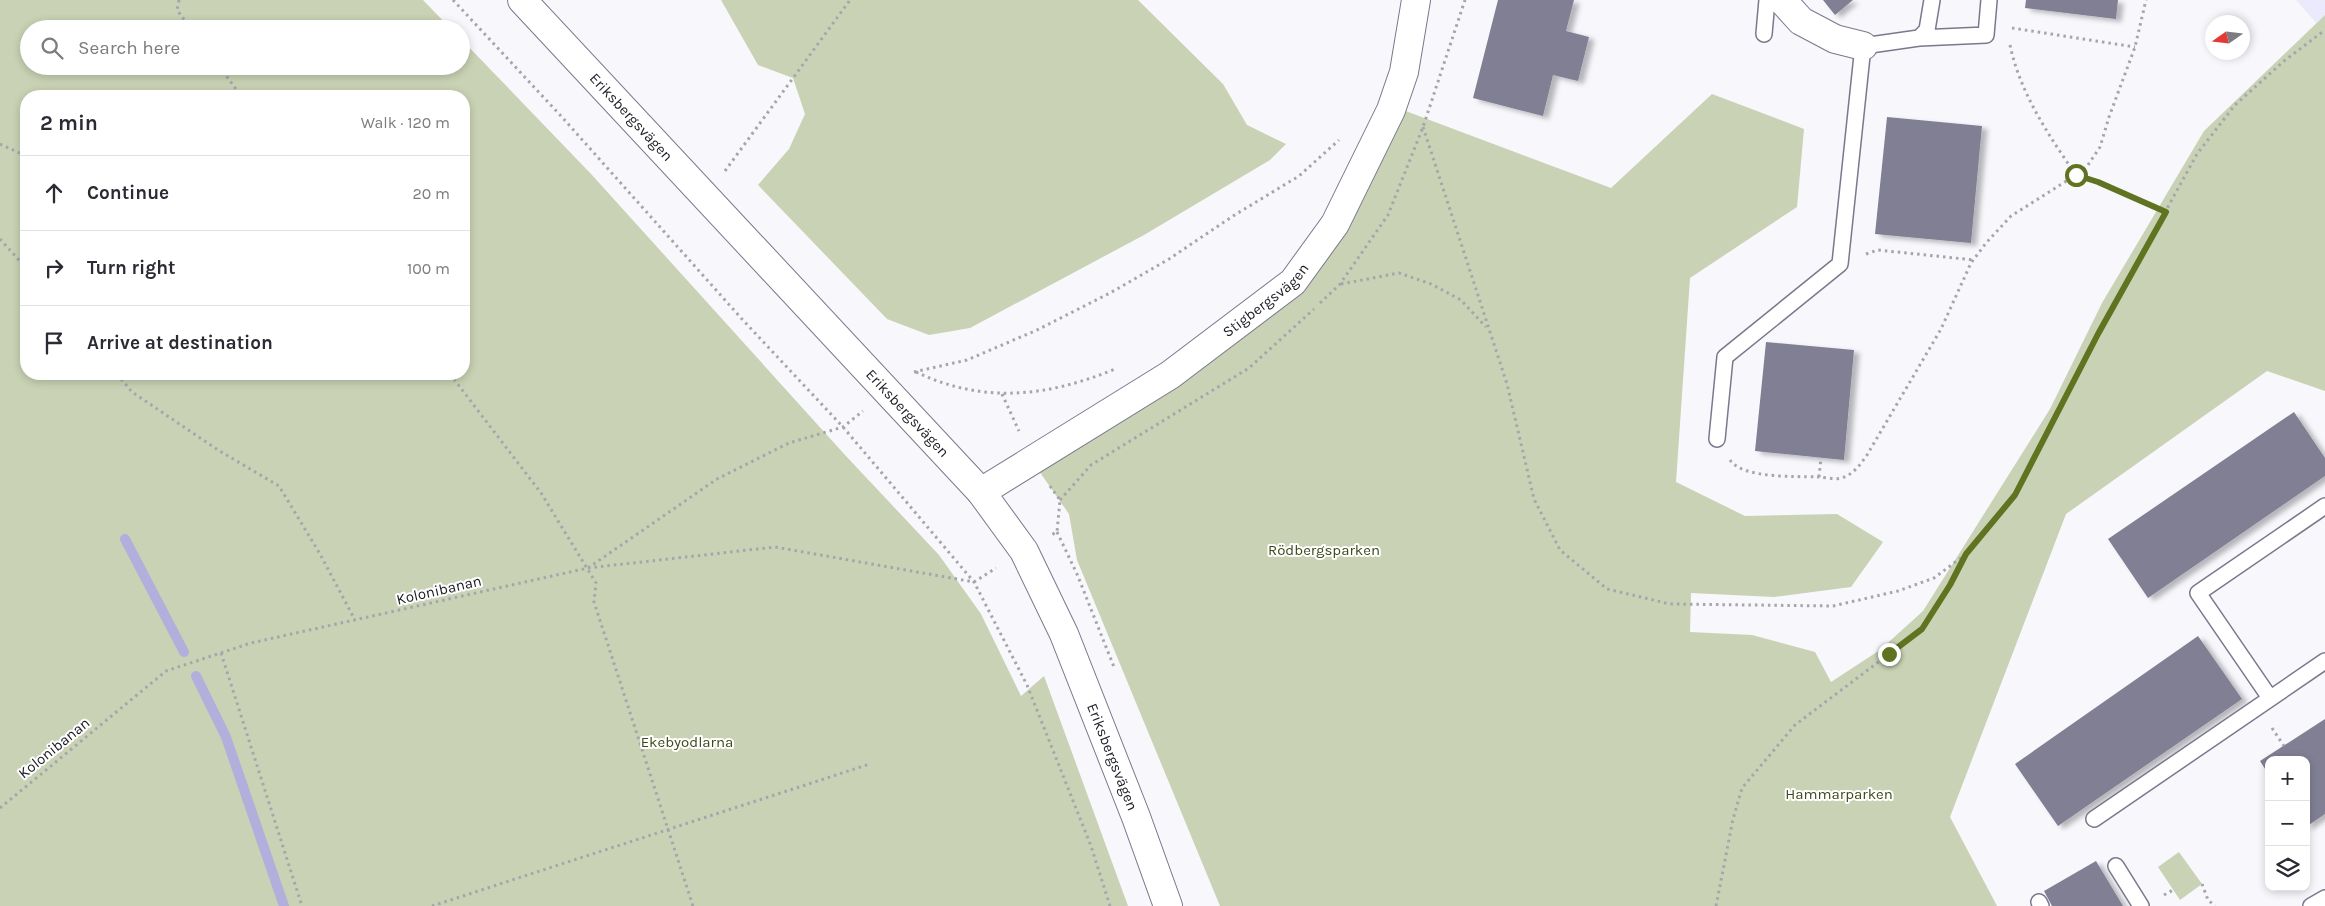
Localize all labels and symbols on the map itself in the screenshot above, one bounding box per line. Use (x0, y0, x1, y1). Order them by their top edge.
north arrow (2205, 15, 2250, 60)
street label: Eriksbergsvägen (586, 69, 677, 165)
route start (2065, 164, 2088, 187)
street label: Stigbergsvägen (1219, 260, 1313, 341)
street label: Eriksbergsvägen (862, 365, 953, 461)
park label: Rödbergsparken (1268, 541, 1380, 559)
street label: Kolonibanan (395, 571, 483, 609)
route end (1878, 643, 1901, 666)
street label: Eriksbergsvägen (1083, 701, 1142, 813)
street label: Kolonibanan (15, 714, 93, 782)
park label: Ekebyodlarna (641, 733, 733, 751)
park label: Hammarparken (1785, 785, 1893, 803)

